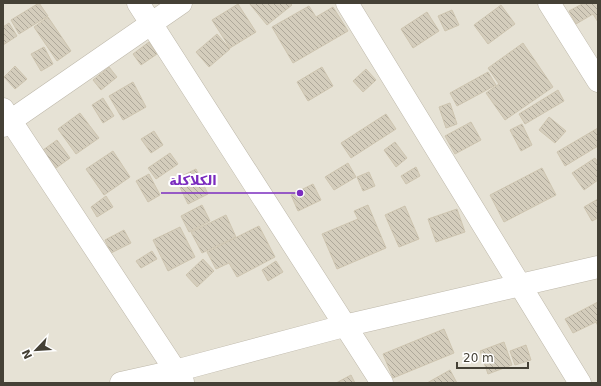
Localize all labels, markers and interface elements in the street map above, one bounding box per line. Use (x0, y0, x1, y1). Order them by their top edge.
callout: الكلاكلة (161, 168, 225, 193)
text: الكلاكلة (169, 173, 217, 188)
north arrow (16, 330, 56, 370)
scale bar (457, 344, 528, 370)
text: N (20, 347, 35, 361)
text: 20 m (463, 351, 494, 365)

